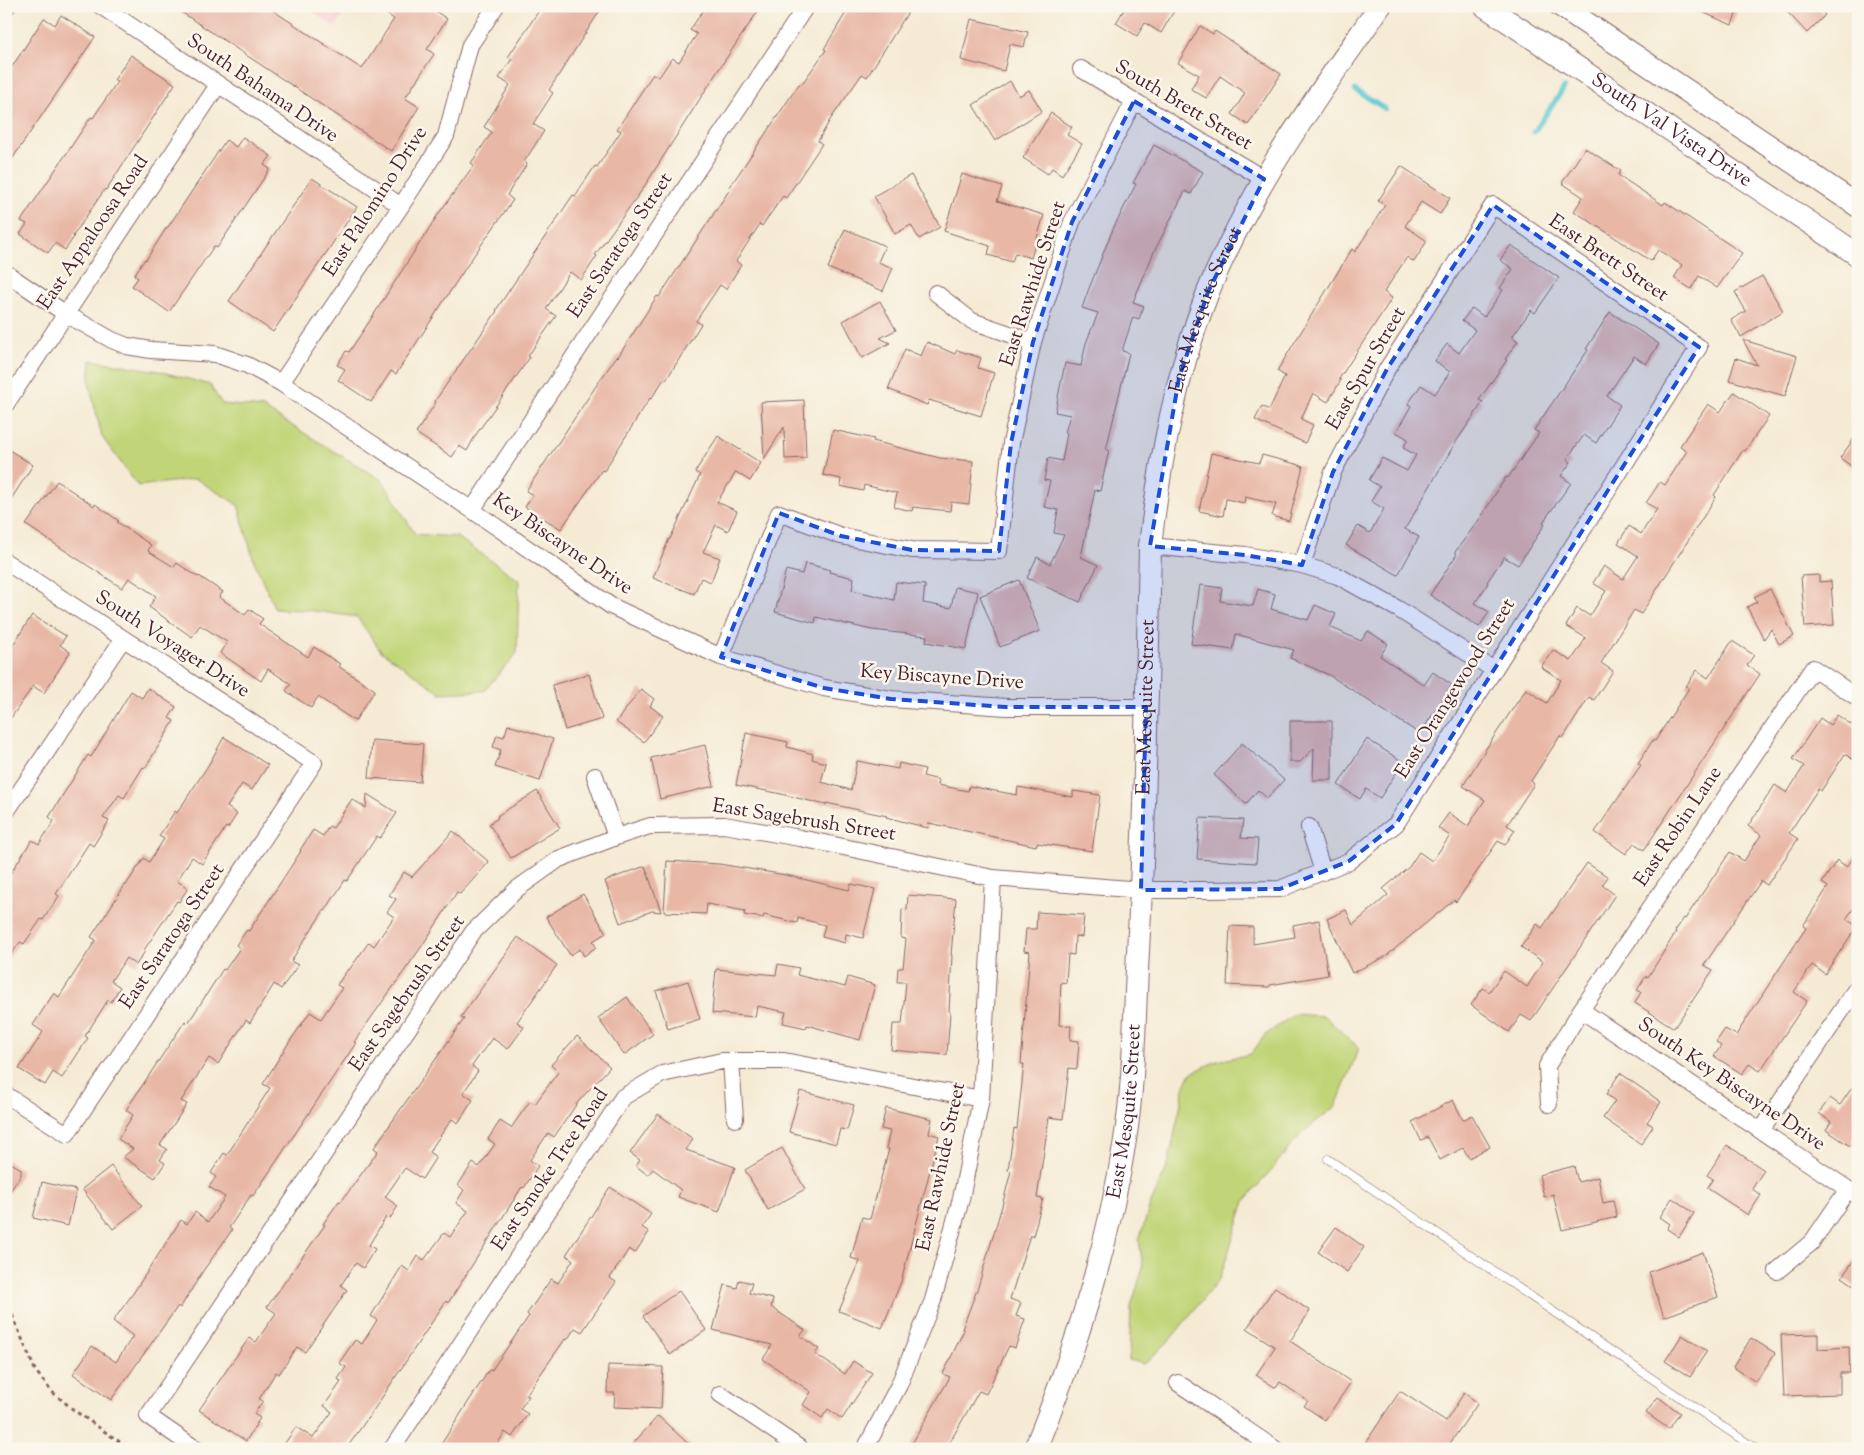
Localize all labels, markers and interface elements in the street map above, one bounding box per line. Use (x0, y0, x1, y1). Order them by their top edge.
street label: South Bahama Drive (180, 27, 344, 151)
street label: South Brett Street (1109, 53, 1258, 159)
street label: South Val Vista Drive (1585, 66, 1758, 195)
street label: East Palomino Drive (316, 121, 436, 283)
street label: East Appaloosa Road (31, 150, 157, 316)
street label: East Saratoga Street (561, 167, 681, 325)
street label: East Rawhide Street (994, 198, 1074, 370)
street label: East Brett Street (1542, 208, 1674, 310)
street label: East Mesquite Street (1162, 221, 1250, 396)
street label: East Spur Street (1320, 302, 1414, 436)
street label: Key Biscayne Drive (486, 487, 638, 603)
street label: South Voyager Drive (89, 584, 255, 706)
street label: East Orangewood Street (1389, 593, 1523, 785)
street label: East Mesquite Street (1130, 619, 1163, 796)
street label: Key Biscayne Drive (859, 658, 1025, 698)
street label: East Robin Lane (1628, 761, 1730, 893)
street label: East Sagebrush Street (710, 792, 898, 850)
street label: East Saratoga Street (113, 858, 233, 1016)
street label: East Sagebrush Street (343, 910, 473, 1078)
street label: South Key Biscayne Drive (1631, 1011, 1831, 1159)
street label: East Mesquite Street (1100, 1023, 1149, 1201)
street label: East Rawhide Street (910, 1080, 974, 1254)
street label: East Smoke Tree Road (486, 1083, 616, 1257)

